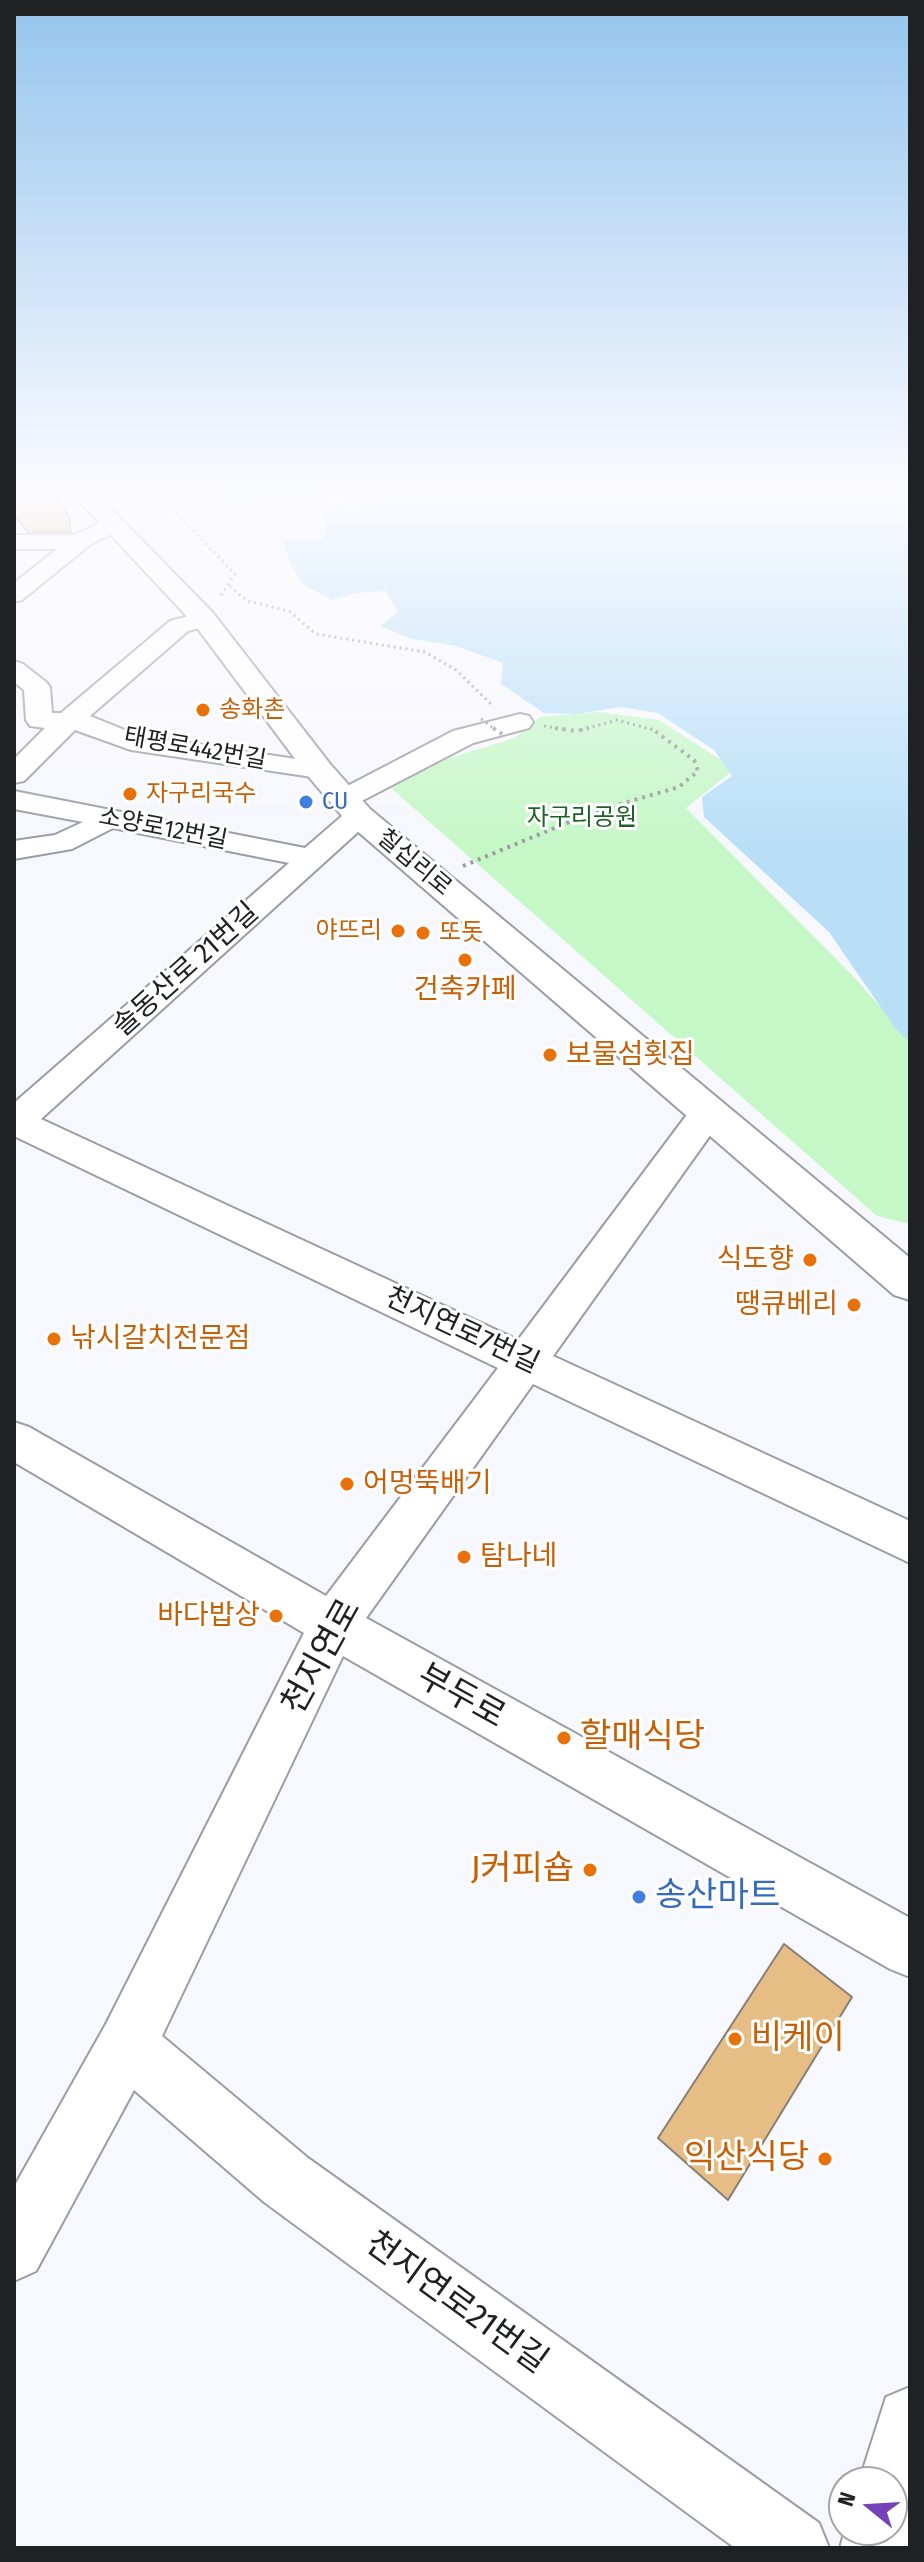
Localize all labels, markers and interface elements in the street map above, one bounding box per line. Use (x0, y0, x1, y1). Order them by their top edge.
place label: 송화촌 (219, 696, 285, 724)
marker: 송화촌 (194, 701, 212, 719)
street label: 태평로442번길 (122, 722, 268, 776)
place label: 자구리국수 (146, 780, 256, 808)
marker: 자구리국수 (121, 785, 139, 803)
place label: CU (322, 788, 348, 816)
marker: CU (297, 793, 315, 811)
street label: 소양로12번길 (96, 802, 230, 856)
park label: 자구리공원 (527, 804, 637, 832)
street label: 칠십리로 (371, 824, 457, 902)
street label: 솔동산로 21번길 (106, 896, 266, 1044)
place label: 야뜨리 (316, 917, 382, 945)
place label: 또돗 (439, 919, 483, 947)
marker: 야뜨리 (389, 922, 407, 940)
marker: 또돗 (414, 924, 432, 942)
marker: 건축카페 (456, 951, 474, 969)
place label: 건축카페 (413, 973, 517, 1007)
place label: 보물섬횟집 (566, 1038, 695, 1072)
marker: 보물섬횟집 (541, 1046, 559, 1064)
place label: 식도향 (717, 1243, 794, 1277)
marker: 식도향 (801, 1251, 819, 1269)
street label: 천지연로7번길 (380, 1281, 544, 1381)
place label: 땡큐베리 (735, 1288, 838, 1322)
marker: 땡큐베리 (845, 1296, 863, 1314)
place label: 낚시갈치전문점 (70, 1322, 250, 1356)
marker: 낚시갈치전문점 (45, 1330, 63, 1348)
place label: 어멍뚝배기 (363, 1467, 492, 1501)
marker: 어멍뚝배기 (338, 1475, 356, 1493)
place label: 탐나네 (480, 1540, 557, 1574)
marker: 탐나네 (455, 1548, 473, 1566)
street label: 천지연로 (274, 1592, 370, 1722)
place label: 바다밥상 (157, 1599, 260, 1633)
marker: 바다밥상 (267, 1607, 285, 1625)
street label: 부두로 (410, 1656, 512, 1738)
place label: 할매식당 (580, 1718, 705, 1758)
marker: 할매식당 (555, 1729, 573, 1747)
place label: J커피숍 (471, 1850, 574, 1890)
marker: J커피숍 (581, 1861, 599, 1879)
place label: 송산마트 (655, 1877, 780, 1917)
marker: 송산마트 (630, 1888, 648, 1906)
place label: 비케이 (751, 2019, 845, 2059)
marker: 비케이 (726, 2030, 744, 2048)
place label: 익산식당 (684, 2139, 809, 2179)
marker: 익산식당 (816, 2150, 834, 2168)
street label: 천지연로21번길 (357, 2223, 555, 2383)
north arrow (828, 2466, 908, 2546)
text: N (832, 2489, 861, 2509)

